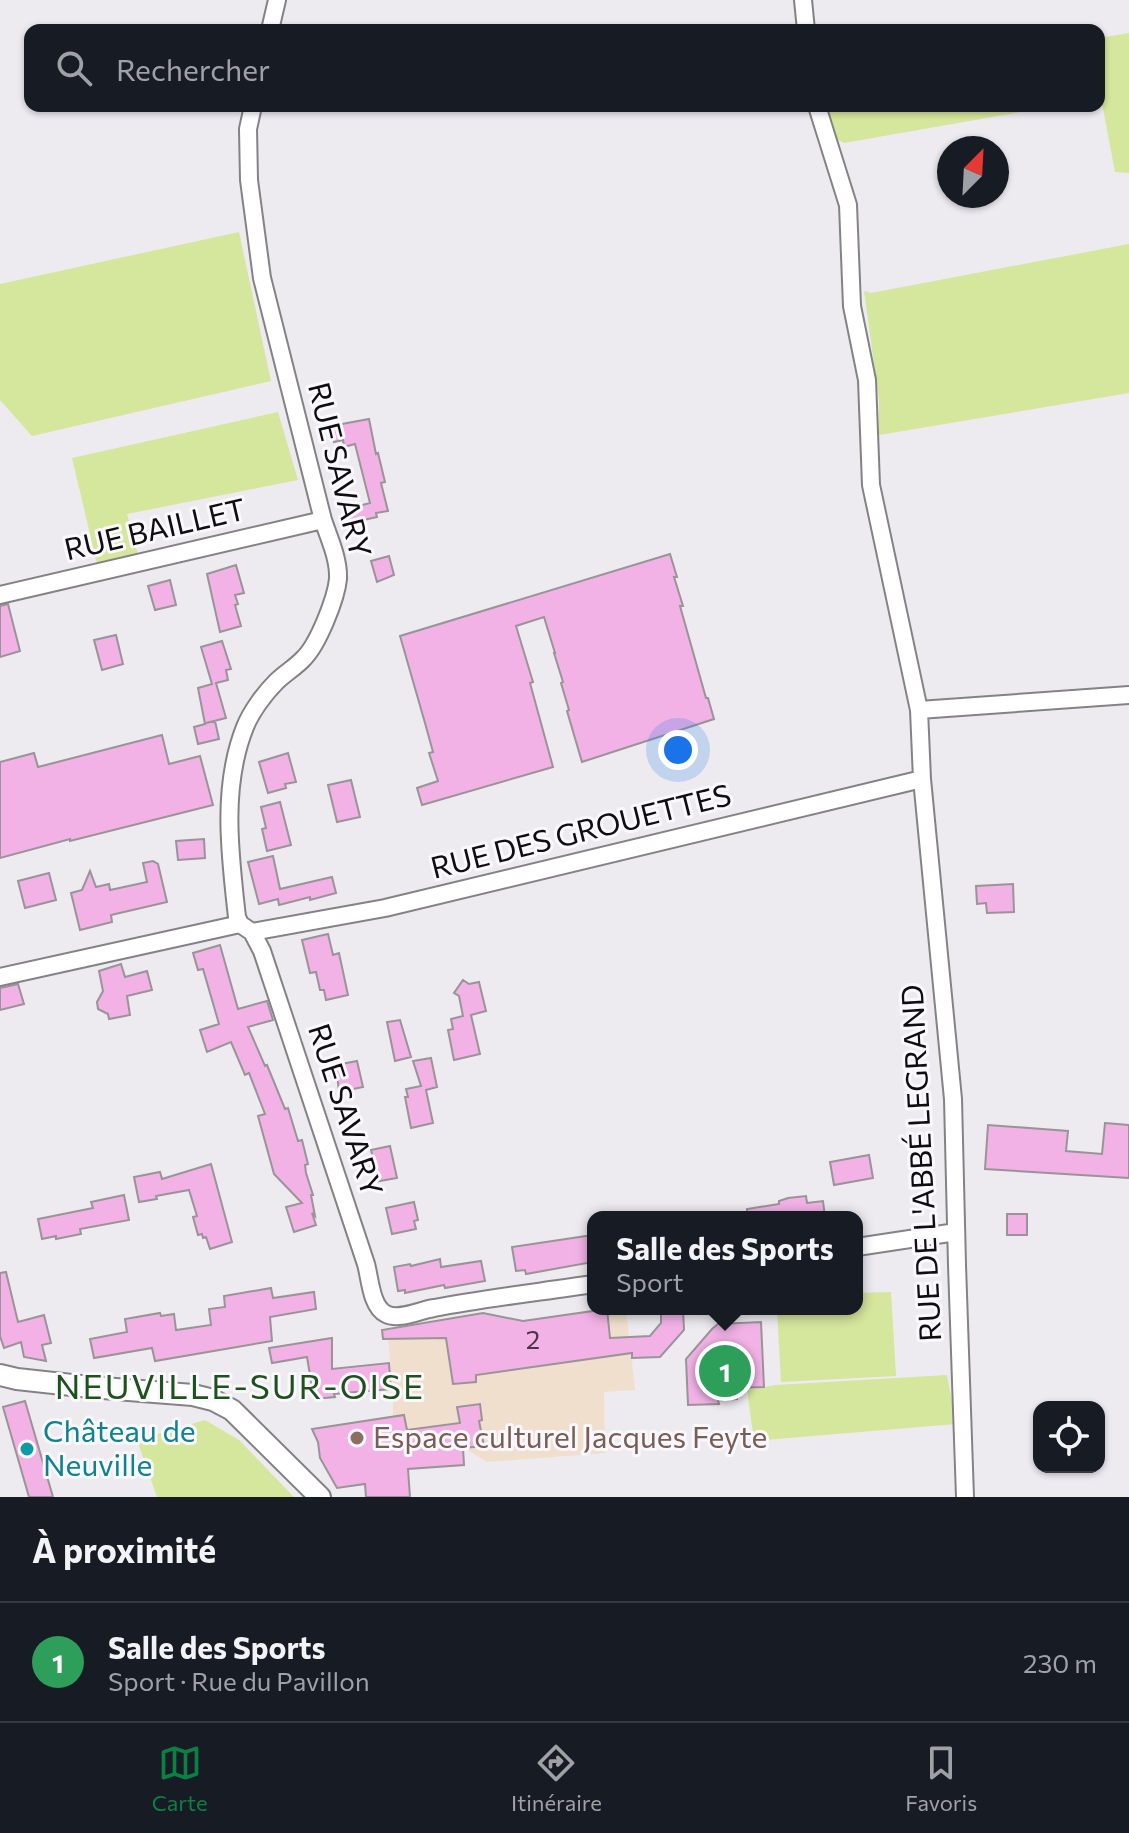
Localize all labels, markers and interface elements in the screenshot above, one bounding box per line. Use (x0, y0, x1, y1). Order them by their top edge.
search box (24, 24, 1105, 112)
icon: search (52, 46, 96, 90)
text: Rechercher (116, 50, 270, 87)
north arrow (937, 136, 1009, 208)
street label: RUE SAVARY (302, 378, 381, 561)
street label: RUE BAILLET (60, 489, 249, 566)
your location (658, 730, 698, 770)
street label: RUE DES GROUETTES (427, 774, 734, 885)
street label: RUE DE L'ABBÉ LEGRAND (892, 984, 947, 1343)
street label: RUE SAVARY (302, 1018, 393, 1200)
popup (587, 1211, 863, 1315)
text: Salle des Sports (616, 1229, 834, 1266)
text: Sport (616, 1266, 683, 1297)
house number: 2 (526, 1323, 540, 1354)
pin: 1 (699, 1341, 751, 1401)
district label: NEUVILLE-SUR-OISE (55, 1364, 425, 1406)
map controls (1033, 1401, 1105, 1473)
button: locate (1033, 1401, 1105, 1473)
place label: Château de Neuville (43, 1411, 196, 1482)
place label: Espace culturel Jacques Feyte (373, 1417, 767, 1454)
marker: Espace culturel Jacques Feyte (348, 1429, 366, 1447)
marker: Château de Neuville (18, 1440, 36, 1458)
text: À proximité (32, 1528, 216, 1570)
text: Salle des Sports (108, 1628, 326, 1665)
text: 1 (52, 1647, 64, 1678)
text: 230 m (1023, 1647, 1097, 1678)
text: Sport · Rue du Pavillon (108, 1665, 370, 1696)
tab: Carte (152, 1741, 208, 1816)
tab: Itinéraire (511, 1741, 602, 1816)
tab: Favoris (905, 1741, 977, 1816)

